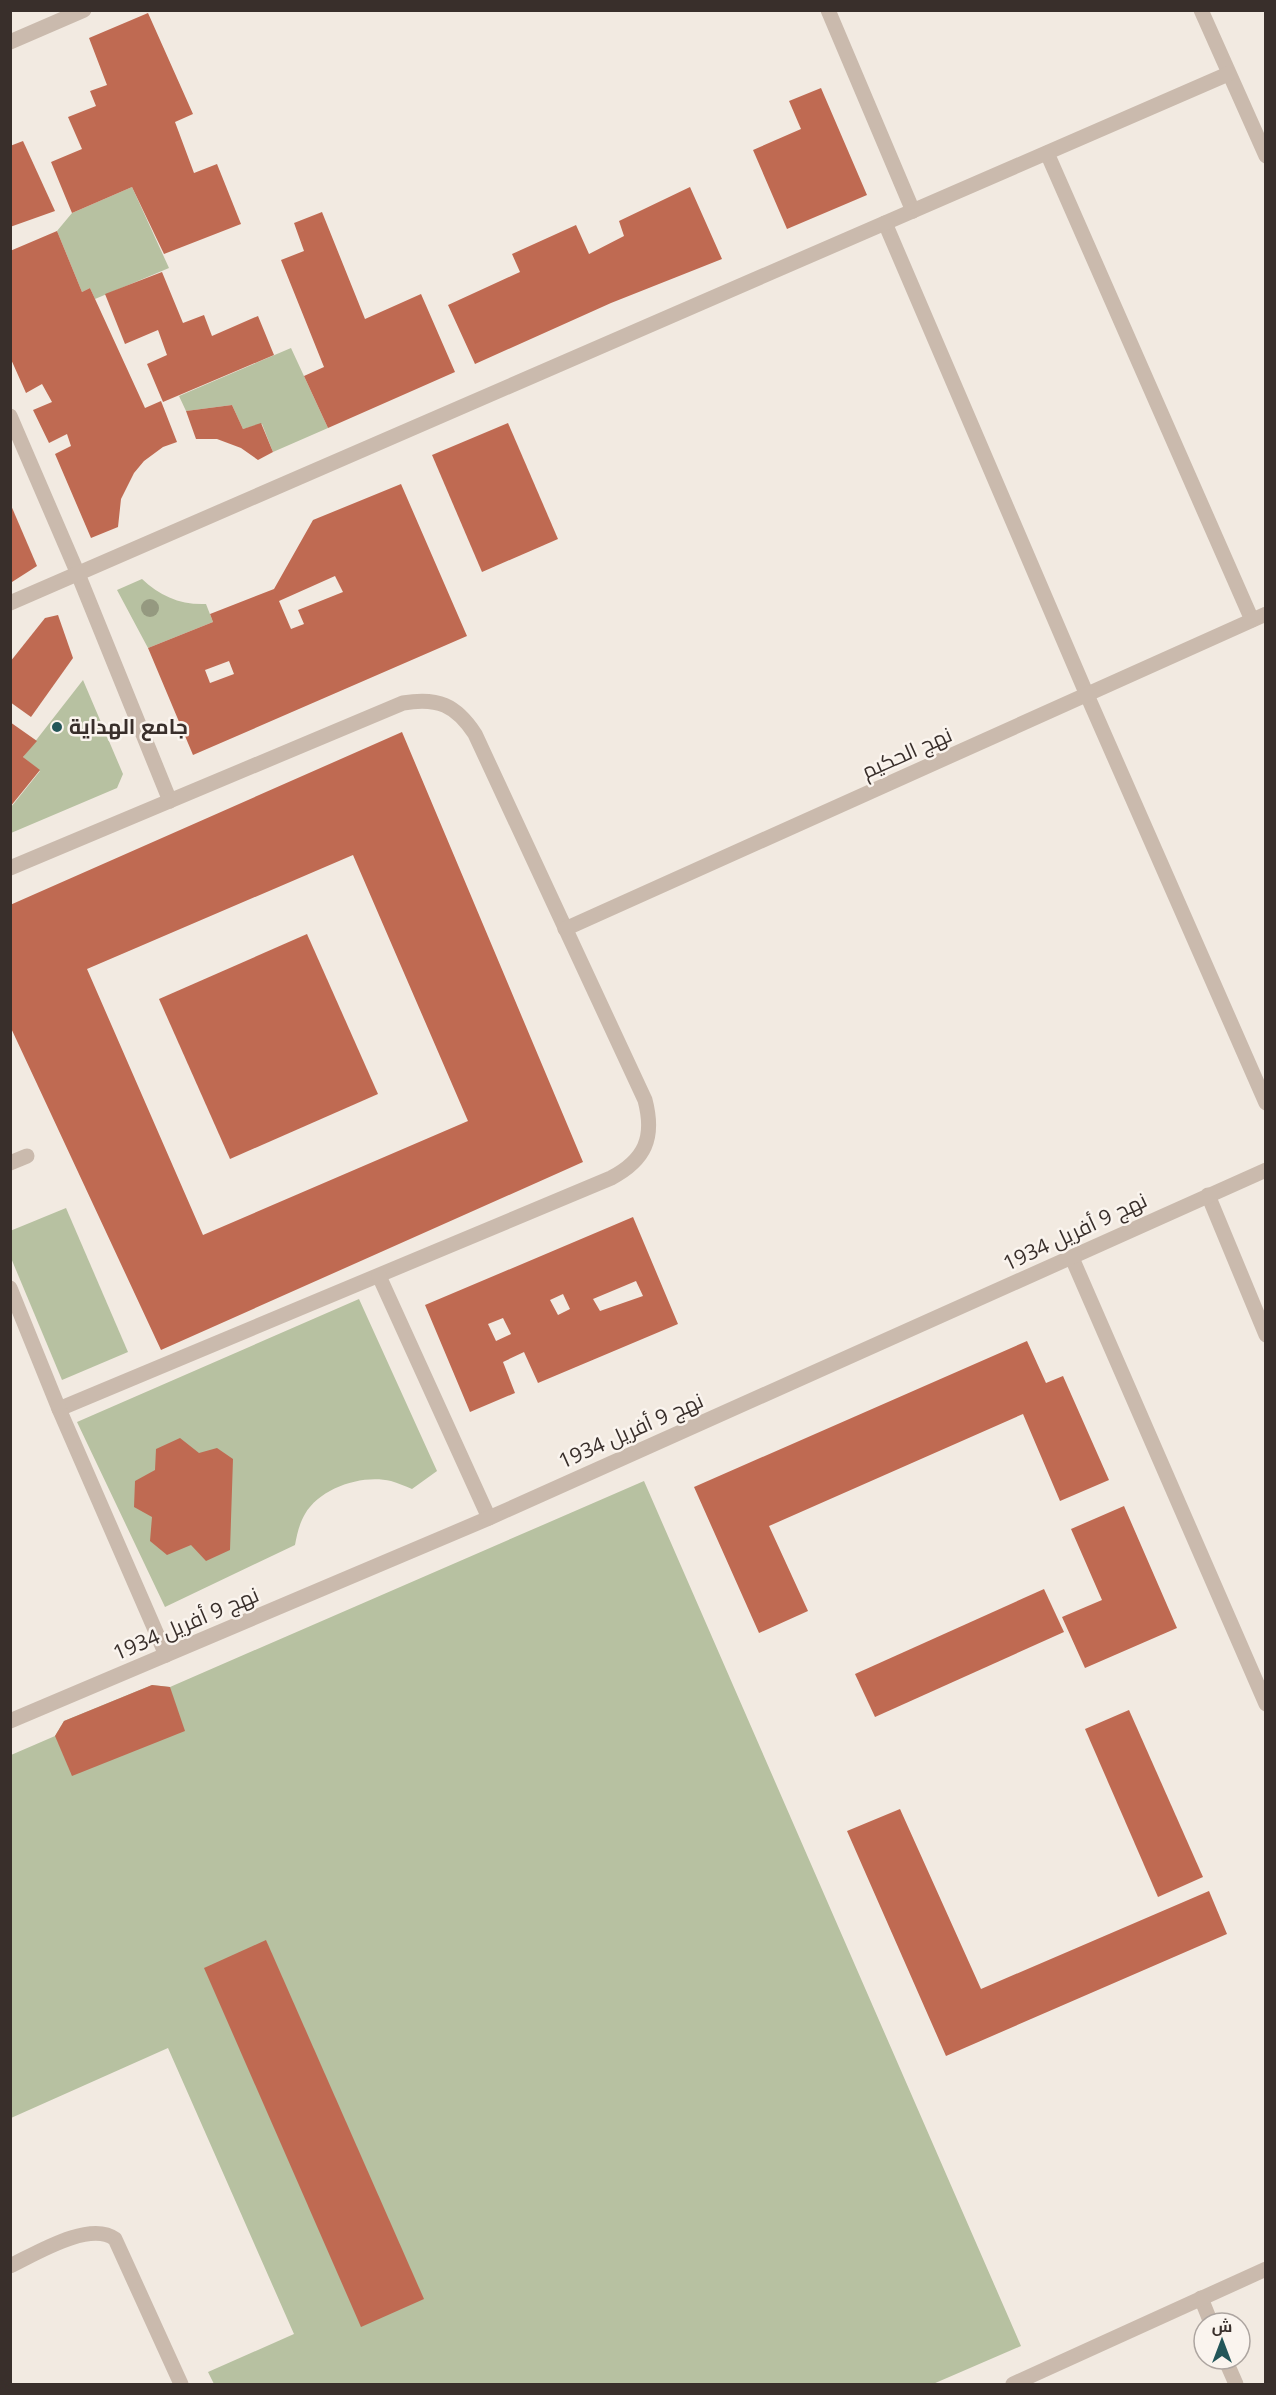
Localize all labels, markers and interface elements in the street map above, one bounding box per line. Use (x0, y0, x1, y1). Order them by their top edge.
place label: جامع الهداية (69, 712, 188, 741)
marker: جامع الهداية (50, 720, 64, 734)
street label: نهج الحكيم (857, 720, 957, 785)
street label: نهج 9 أفريل 1934 (998, 1185, 1151, 1278)
street label: نهج 9 أفريل 1934 (554, 1386, 708, 1475)
street label: نهج 9 أفريل 1934 (108, 1580, 263, 1667)
north arrow (1192, 2311, 1252, 2371)
text: ش (1212, 2315, 1232, 2337)

